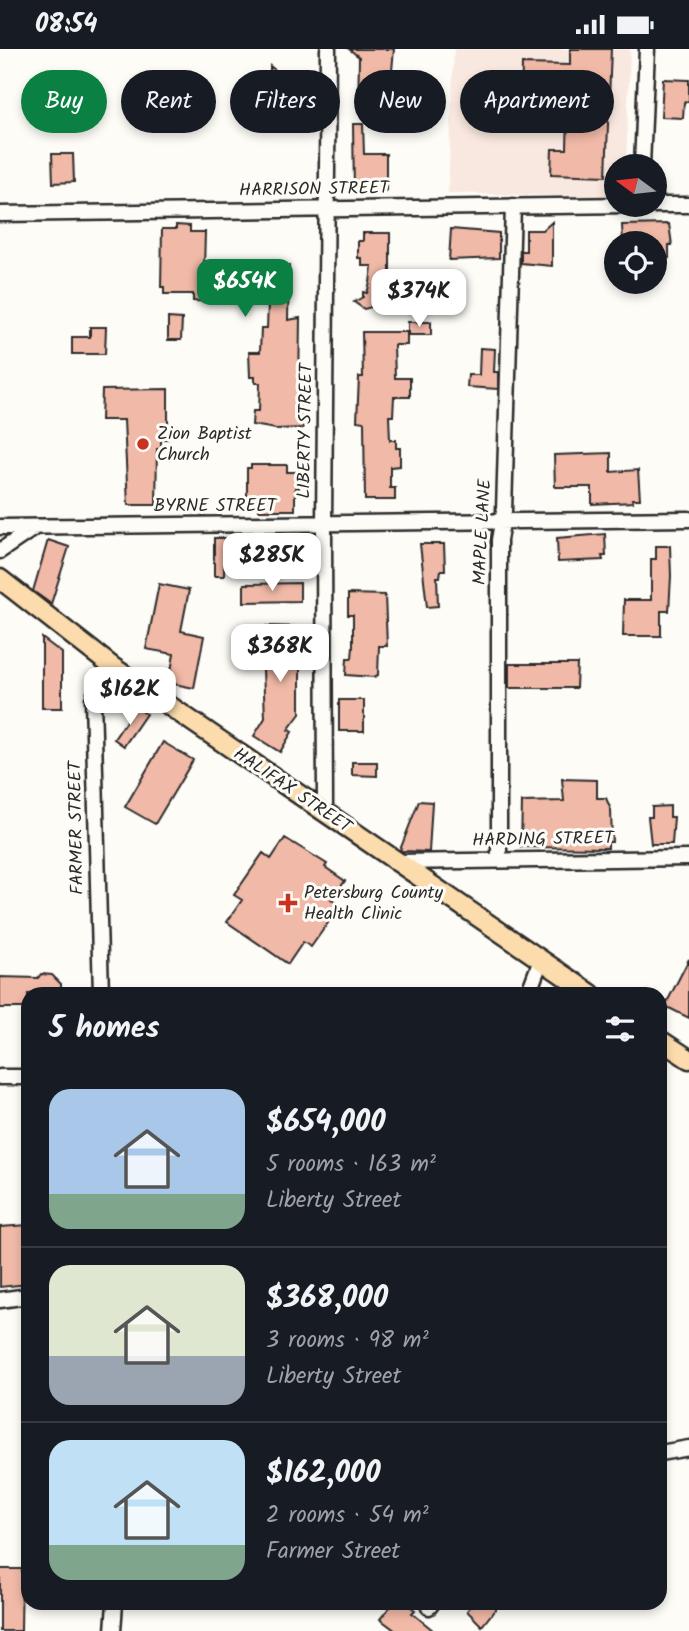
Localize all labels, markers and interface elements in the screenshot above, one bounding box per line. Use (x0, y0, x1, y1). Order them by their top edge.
text: 08:54 (35, 4, 97, 46)
chip: Buy (21, 70, 107, 133)
chip: Rent (121, 70, 216, 133)
chip: Filters (230, 70, 340, 133)
chip: New (354, 70, 446, 133)
chip: Apartment (460, 70, 614, 133)
north arrow (604, 154, 667, 217)
map controls (604, 154, 667, 294)
street label: HARRISON STREET (239, 174, 391, 206)
button: locate (604, 231, 667, 294)
pin: $654K (196, 259, 294, 319)
text: $654K (213, 264, 277, 300)
pin: $374K (370, 269, 468, 329)
text: $374K (387, 274, 451, 310)
street label: LIBERTY STREET (290, 362, 322, 499)
place label: Zion Baptist Church (157, 420, 253, 470)
marker: Zion Baptist Church (135, 436, 151, 452)
street label: MAPLE LANE (466, 478, 500, 586)
street label: BYRNE STREET (154, 492, 278, 521)
pin: $285K (223, 533, 321, 593)
text: $285K (239, 538, 305, 574)
pin: $368K (231, 625, 329, 684)
text: $368K (247, 629, 313, 665)
pin: $162K (81, 667, 179, 727)
text: $162K (100, 672, 160, 708)
street label: HALIFAX STREET (227, 741, 358, 842)
street label: FARMER STREET (61, 760, 93, 895)
street label: HARDING STREET (472, 824, 615, 856)
place label: Petersburg County Health Clinic (304, 879, 444, 929)
marker: Petersburg County Health Clinic (278, 893, 298, 913)
text: 5 homes (49, 1005, 160, 1053)
icon: filters (601, 1010, 639, 1048)
text: $654,000 (266, 1099, 386, 1147)
icon: home (105, 1117, 189, 1201)
text: 5 rooms · 163 m² (266, 1147, 436, 1183)
text: Liberty Street (266, 1183, 401, 1219)
text: $368,000 (266, 1275, 388, 1323)
icon: home (105, 1293, 189, 1377)
text: 3 rooms · 98 m² (266, 1323, 429, 1359)
text: Liberty Street (266, 1359, 401, 1395)
text: $162,000 (266, 1450, 381, 1498)
icon: home (105, 1468, 189, 1552)
text: 2 rooms · 54 m² (266, 1498, 429, 1534)
text: Farmer Street (266, 1534, 400, 1570)

